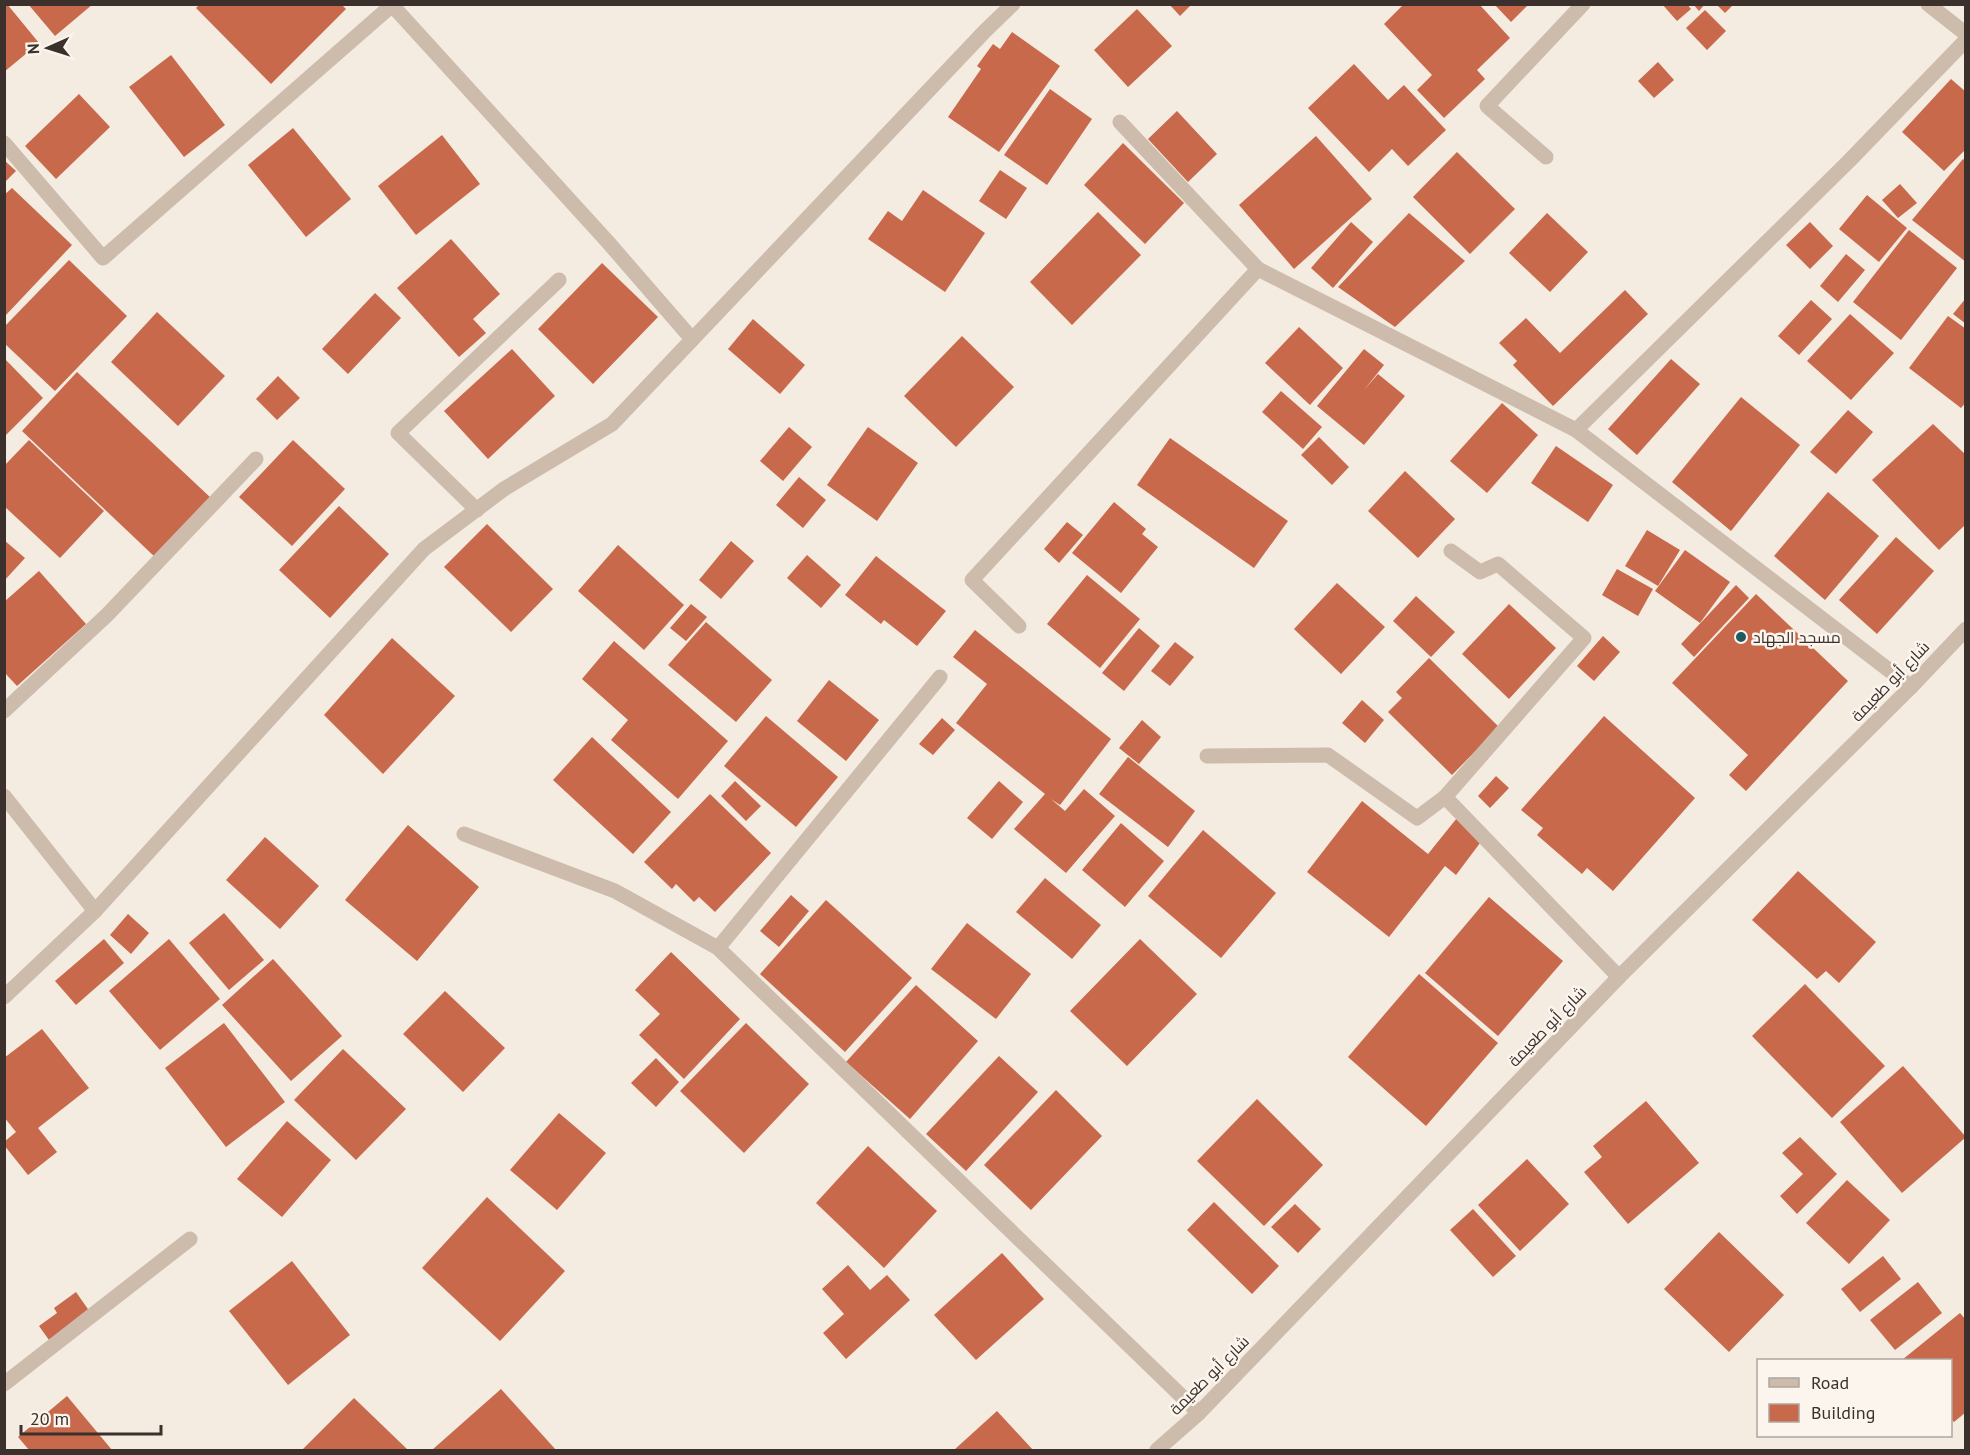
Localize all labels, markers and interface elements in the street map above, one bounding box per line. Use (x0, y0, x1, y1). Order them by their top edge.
north arrow (18, 18, 78, 78)
text: N (23, 43, 43, 55)
place label: مسجد الجهاد (1753, 627, 1841, 648)
marker: مسجد الجهاد (1734, 630, 1748, 644)
street label: شارع أبو طعيمة (1847, 637, 1935, 727)
street label: شارع أبو طعيمة (1504, 982, 1592, 1072)
street label: شارع أبو طعيمة (1165, 1331, 1254, 1420)
legend (1757, 1359, 1952, 1437)
text: Road (1811, 1371, 1849, 1394)
scale bar (21, 1398, 160, 1436)
text: Building (1811, 1401, 1875, 1424)
text: 20 m (30, 1407, 69, 1430)

